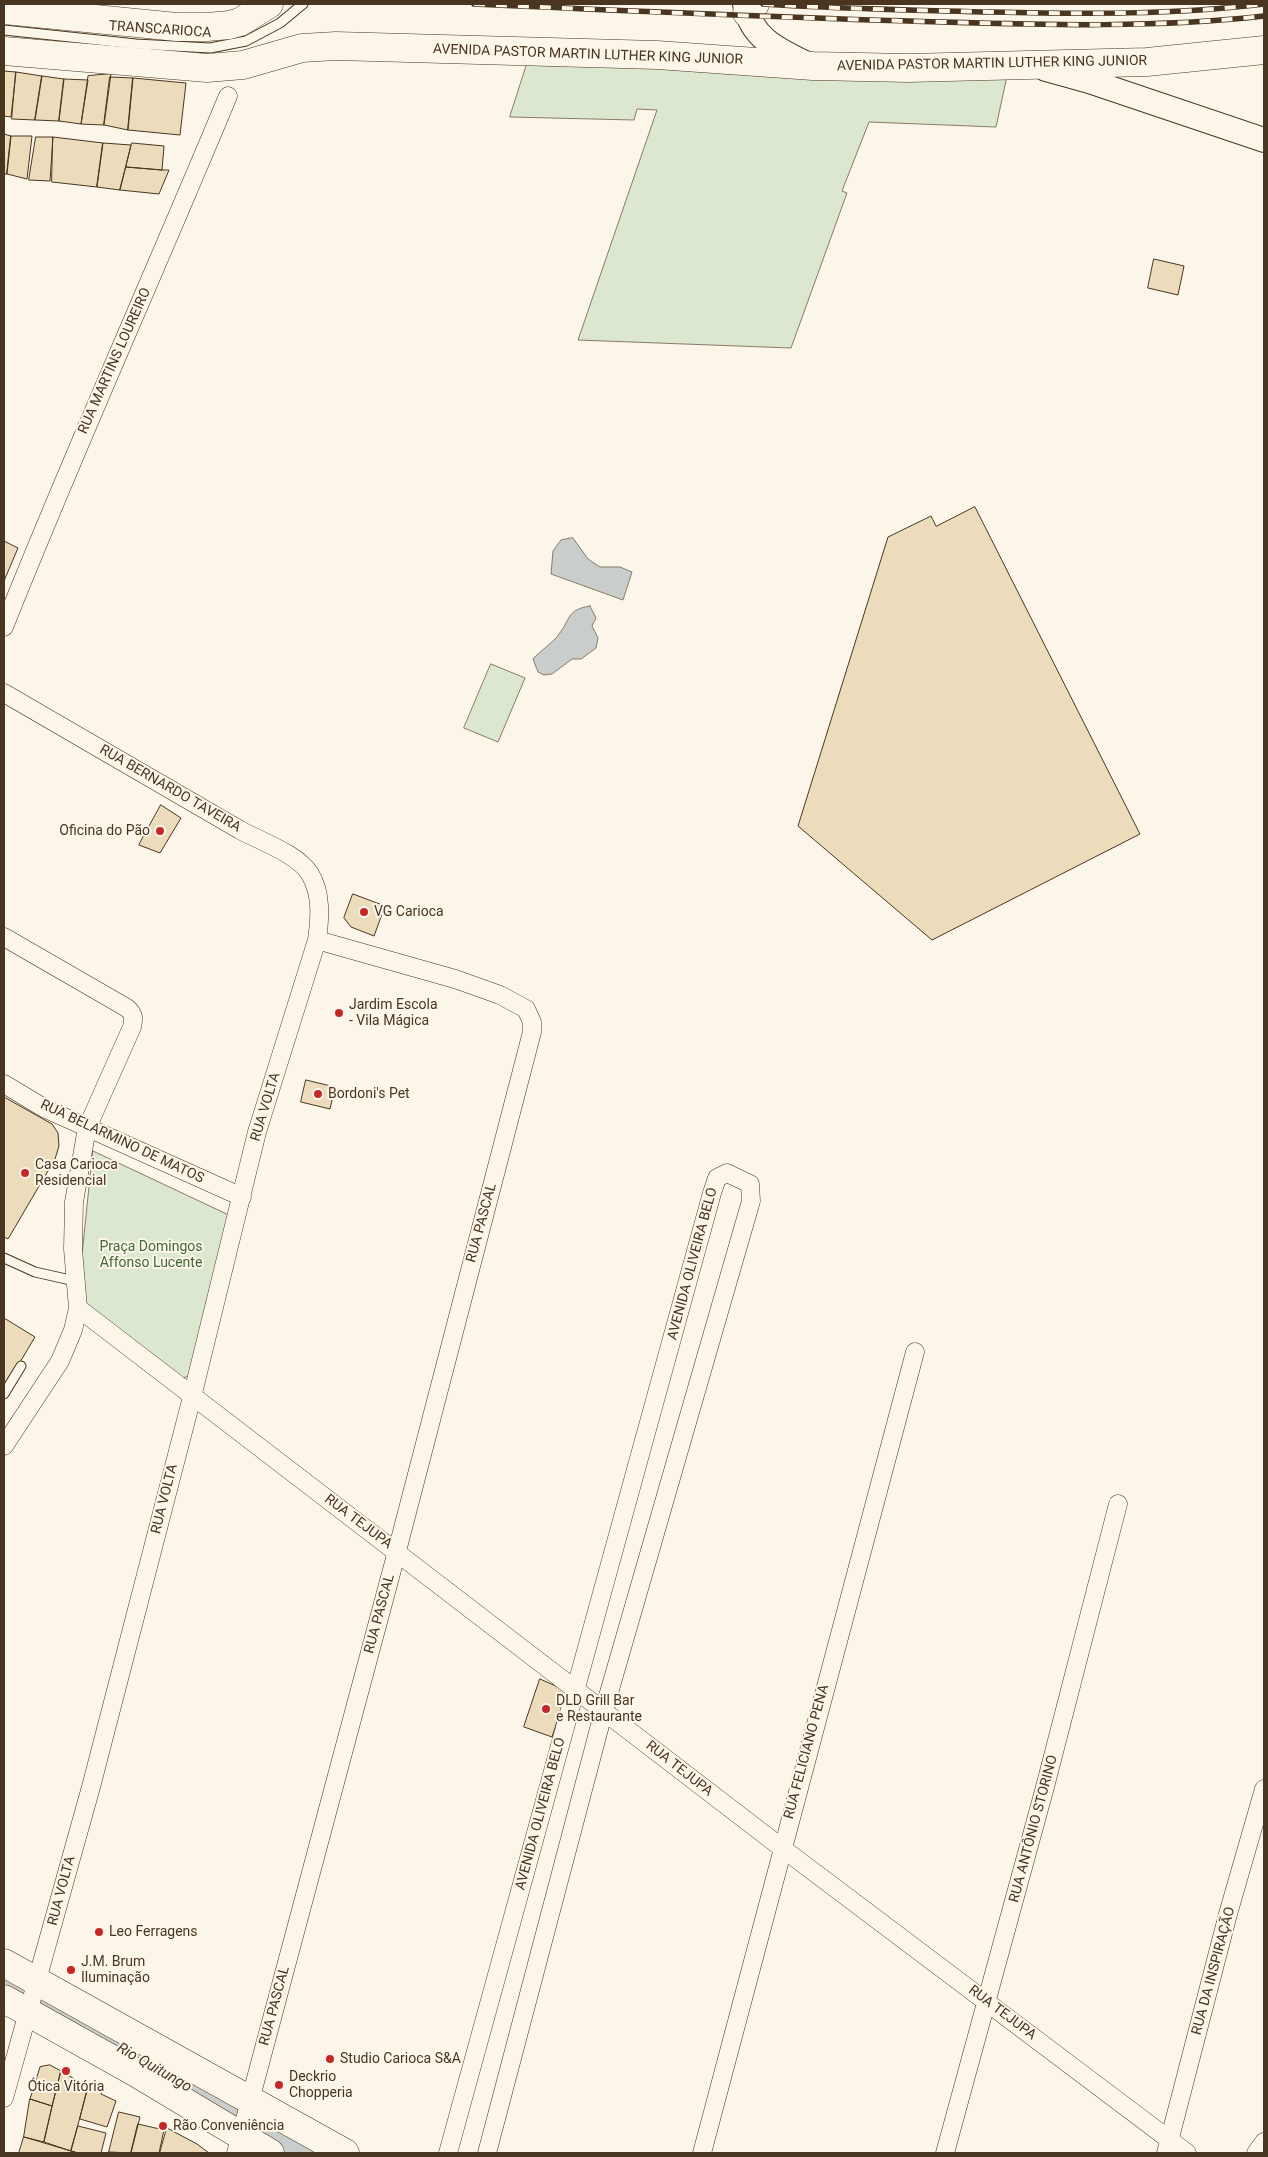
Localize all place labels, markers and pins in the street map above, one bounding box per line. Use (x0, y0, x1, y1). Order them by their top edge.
place label: Oficina do Pão (59, 823, 150, 839)
marker: Oficina do Pão (154, 825, 166, 837)
place label: VG Carioca (374, 904, 444, 920)
marker: VG Carioca (358, 906, 370, 918)
place label: Jardim Escola - Vila Mágica (349, 997, 438, 1030)
marker: Jardim Escola - Vila Mágica (333, 1007, 345, 1019)
place label: Bordoni's Pet (328, 1086, 410, 1102)
marker: Bordoni's Pet (312, 1088, 324, 1100)
place label: Casa Carioca Residencial (35, 1157, 118, 1190)
marker: Casa Carioca Residencial (19, 1167, 31, 1179)
place label: DLD Grill Bar e Restaurante (556, 1693, 642, 1725)
marker: DLD Grill Bar e Restaurante (540, 1703, 552, 1715)
place label: Leo Ferragens (109, 1924, 198, 1940)
marker: Leo Ferragens (93, 1926, 105, 1938)
place label: J.M. Brum Iluminação (81, 1954, 150, 1986)
marker: J.M. Brum Iluminação (65, 1964, 77, 1976)
place label: Studio Carioca S&A (340, 2051, 461, 2067)
marker: Studio Carioca S&A (324, 2053, 336, 2065)
marker: Ótica Vitória (60, 2065, 72, 2077)
place label: Deckrio Chopperia (289, 2069, 353, 2102)
place label: Ótica Vitória (28, 2079, 104, 2095)
marker: Deckrio Chopperia (273, 2079, 285, 2091)
place label: Rão Conveniência (173, 2118, 284, 2134)
marker: Rão Conveniência (157, 2120, 169, 2132)

